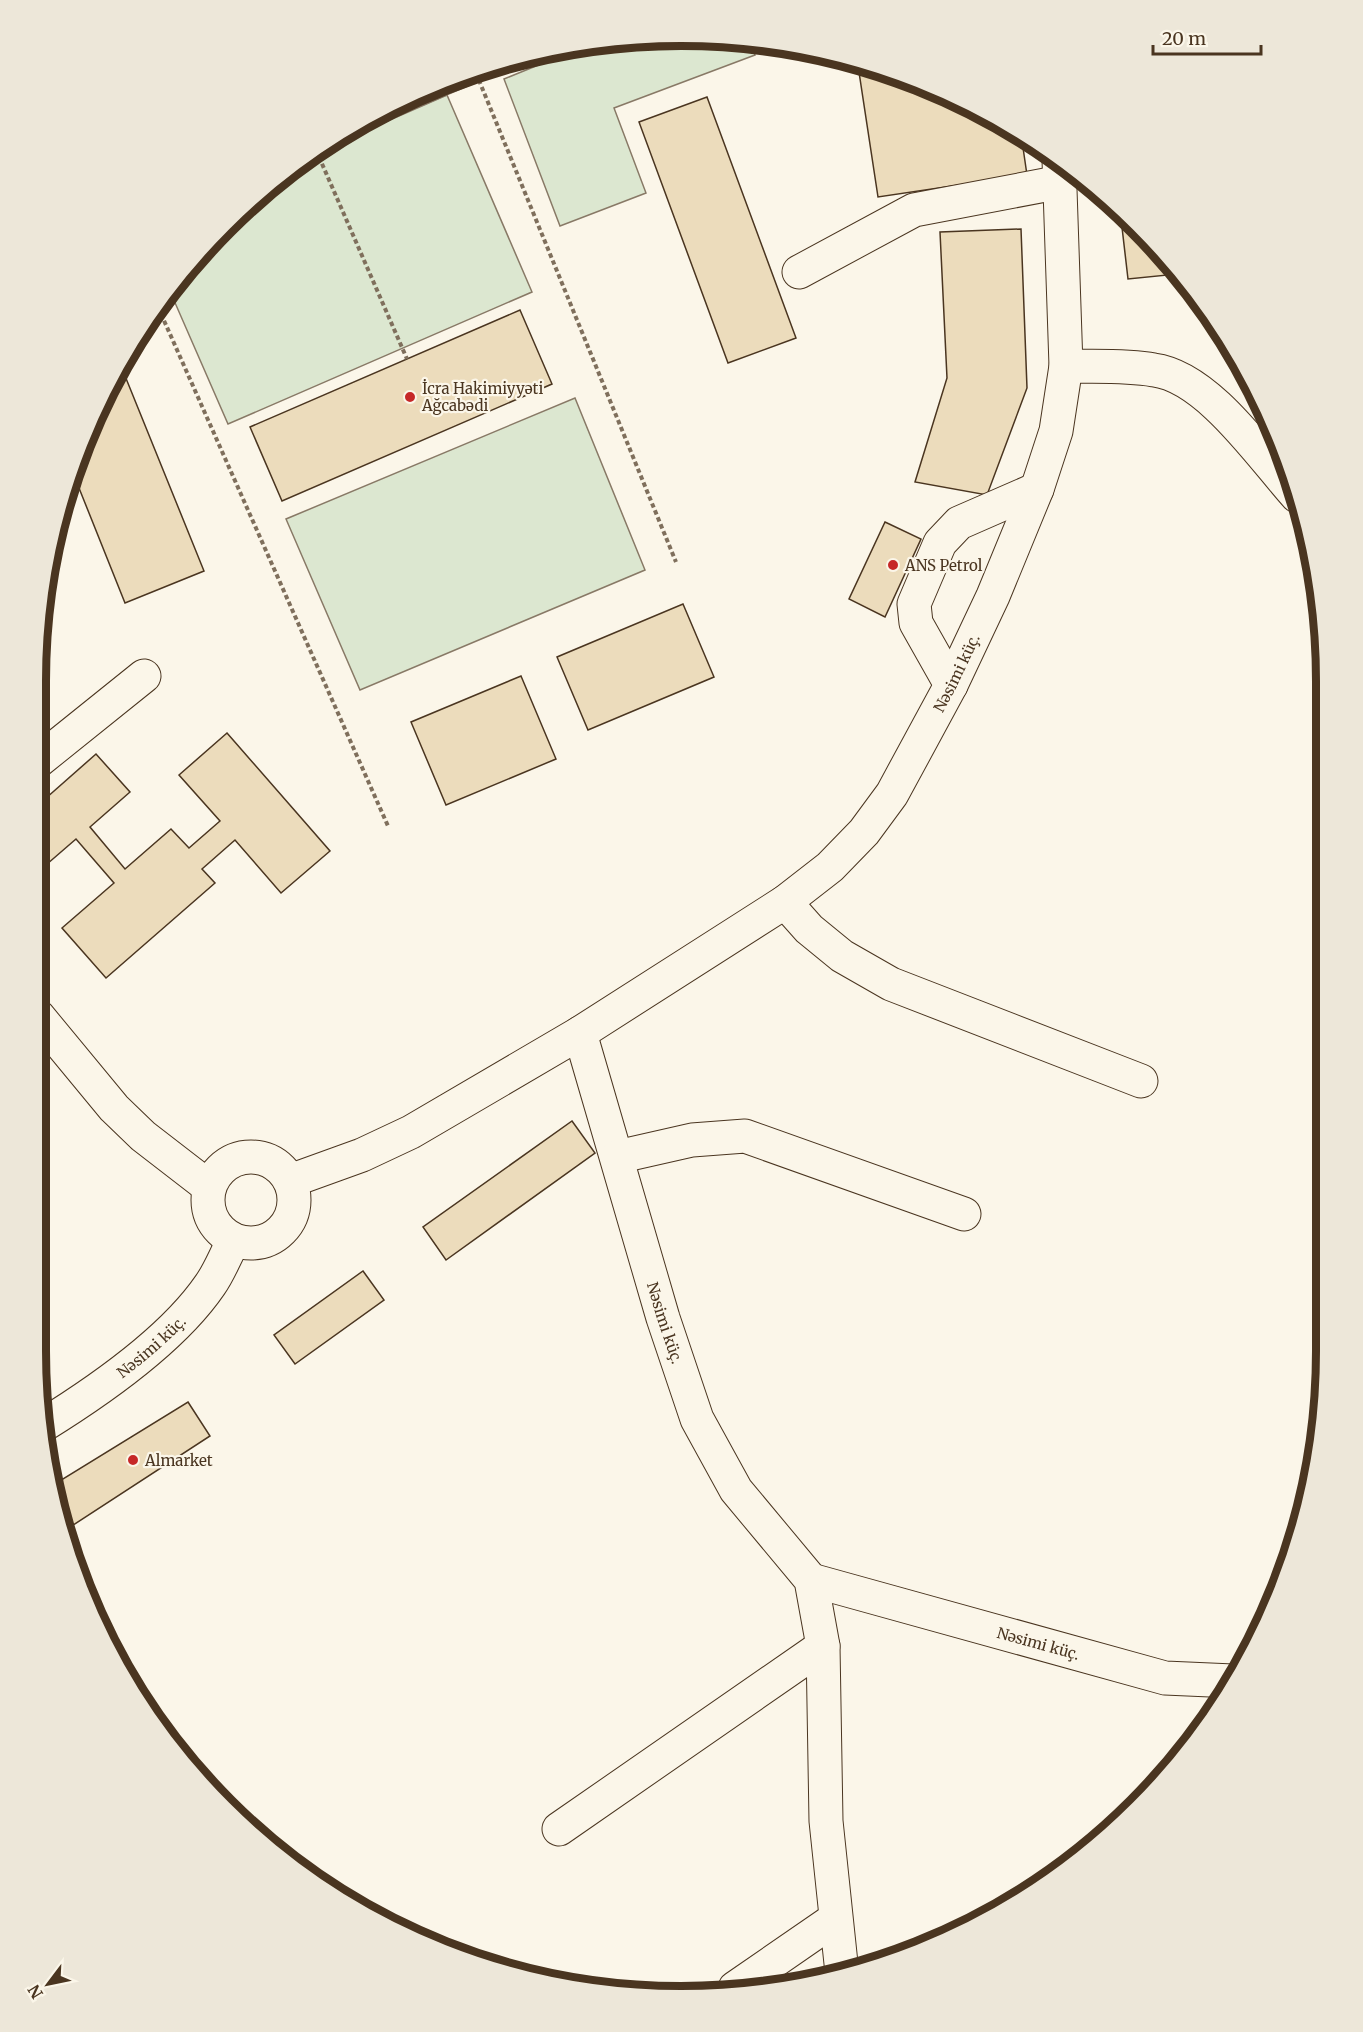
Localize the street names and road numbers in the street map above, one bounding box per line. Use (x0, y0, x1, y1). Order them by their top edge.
street label: Nəsimi küç. (929, 631, 983, 715)
street label: Nəsimi küç. (643, 1280, 687, 1366)
street label: Nəsimi küç. (113, 1312, 189, 1382)
street label: Nəsimi küç. (995, 1623, 1082, 1663)

